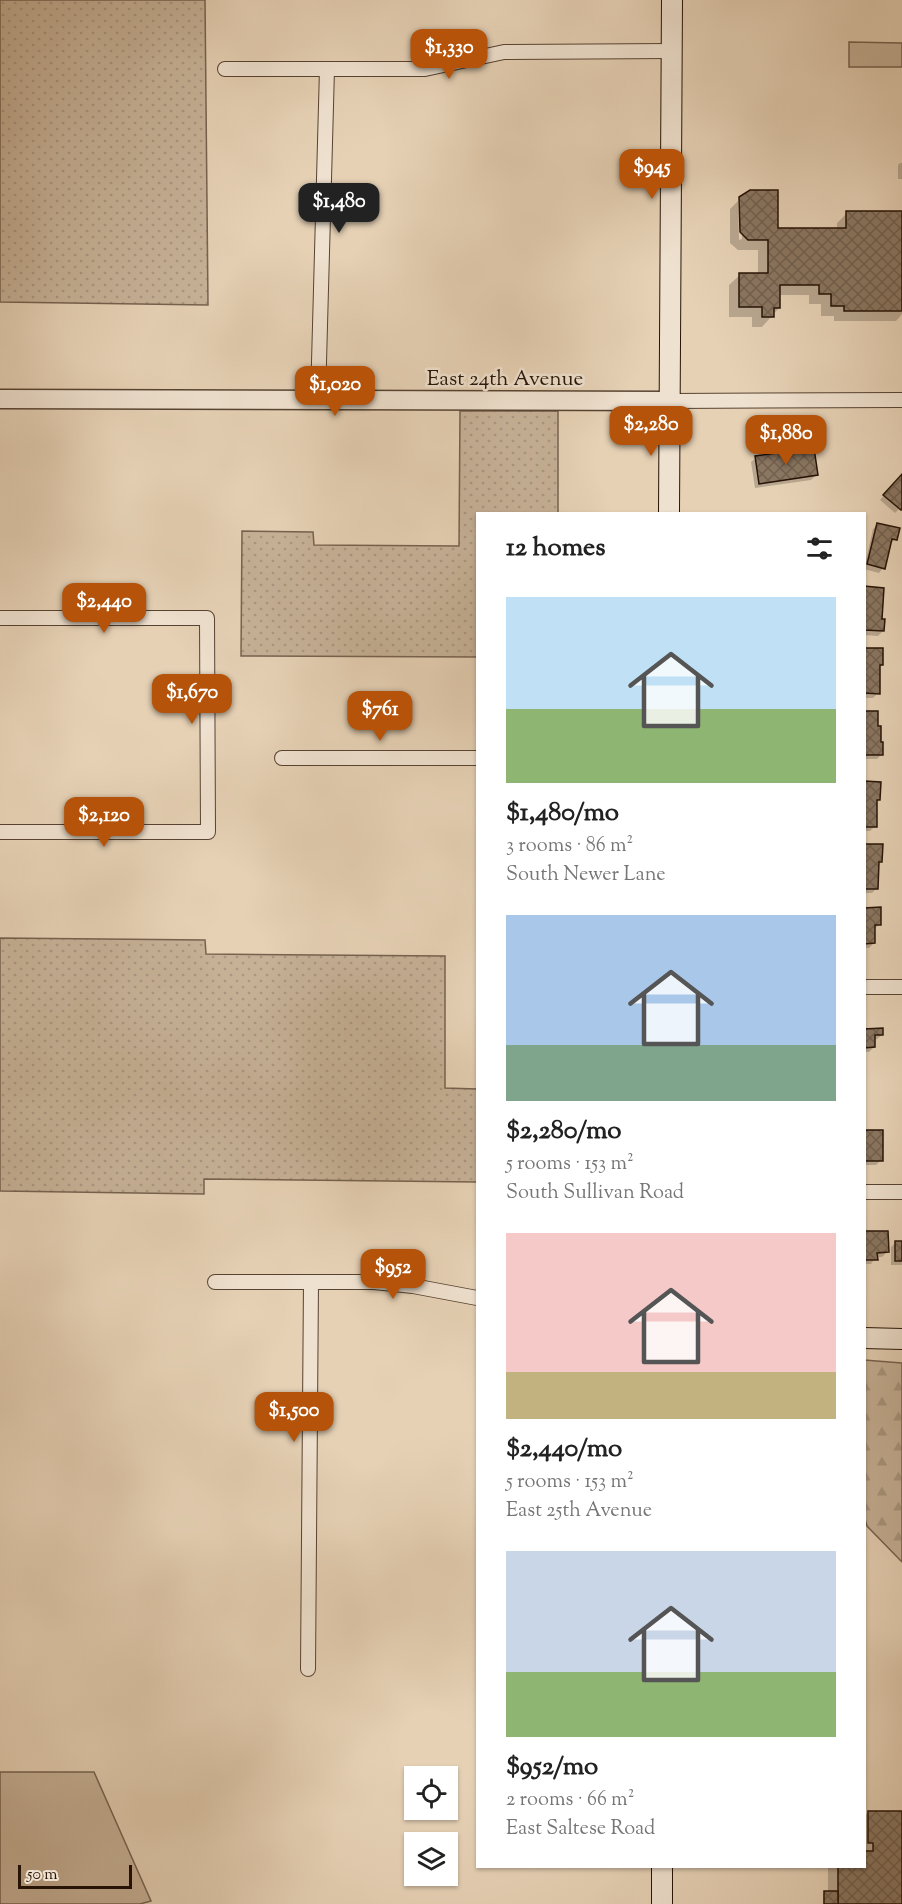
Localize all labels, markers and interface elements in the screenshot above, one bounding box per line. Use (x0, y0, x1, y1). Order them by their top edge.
pin: $1,330 (400, 29, 498, 80)
text: $1,330 (424, 34, 474, 63)
pin: $945 (616, 149, 688, 200)
text: $945 (633, 154, 671, 183)
pin: $1,480 (290, 183, 388, 234)
text: $1,480 (312, 188, 366, 217)
street label: East 24th Avenue (427, 365, 583, 395)
pin: $1,020 (286, 366, 384, 417)
text: $1,020 (309, 371, 361, 400)
pin: $2,280 (602, 406, 700, 457)
text: $2,280 (624, 411, 678, 440)
pin: $1,880 (737, 415, 835, 466)
text: $1,880 (759, 420, 813, 449)
text: 12 homes (506, 530, 605, 567)
icon: filters (803, 532, 836, 565)
pin: $2,440 (55, 583, 153, 634)
text: $2,440 (76, 588, 132, 617)
icon: home (617, 636, 725, 744)
pin: $1,670 (143, 674, 241, 725)
text: $1,670 (166, 679, 218, 708)
pin: $761 (344, 691, 416, 742)
text: $761 (361, 696, 399, 725)
text: $1,480/mo (506, 795, 619, 832)
pin: $2,120 (55, 797, 153, 848)
text: $2,120 (78, 802, 130, 831)
text: 3 rooms · 86 m² (506, 832, 633, 861)
text: South Newer Lane (506, 861, 666, 890)
icon: home (617, 954, 725, 1062)
text: $2,280/mo (506, 1113, 621, 1150)
text: 5 rooms · 153 m² (506, 1150, 634, 1179)
text: South Sullivan Road (506, 1179, 684, 1208)
pin: $952 (357, 1249, 429, 1300)
text: $952 (375, 1254, 411, 1283)
icon: home (617, 1272, 725, 1380)
pin: $1,500 (245, 1392, 343, 1443)
text: $1,500 (269, 1397, 319, 1426)
text: $2,440/mo (506, 1431, 622, 1468)
text: 5 rooms · 153 m² (506, 1468, 634, 1497)
text: East 25th Avenue (506, 1497, 652, 1526)
icon: home (617, 1590, 725, 1698)
text: $952/mo (506, 1749, 598, 1786)
map controls (404, 1766, 458, 1886)
button: locate (404, 1766, 458, 1820)
text: 2 rooms · 66 m² (506, 1786, 634, 1815)
text: East Saltese Road (506, 1815, 655, 1844)
button: layers (404, 1832, 458, 1886)
scale bar (18, 1862, 132, 1890)
text: 50 m (27, 1864, 58, 1887)

